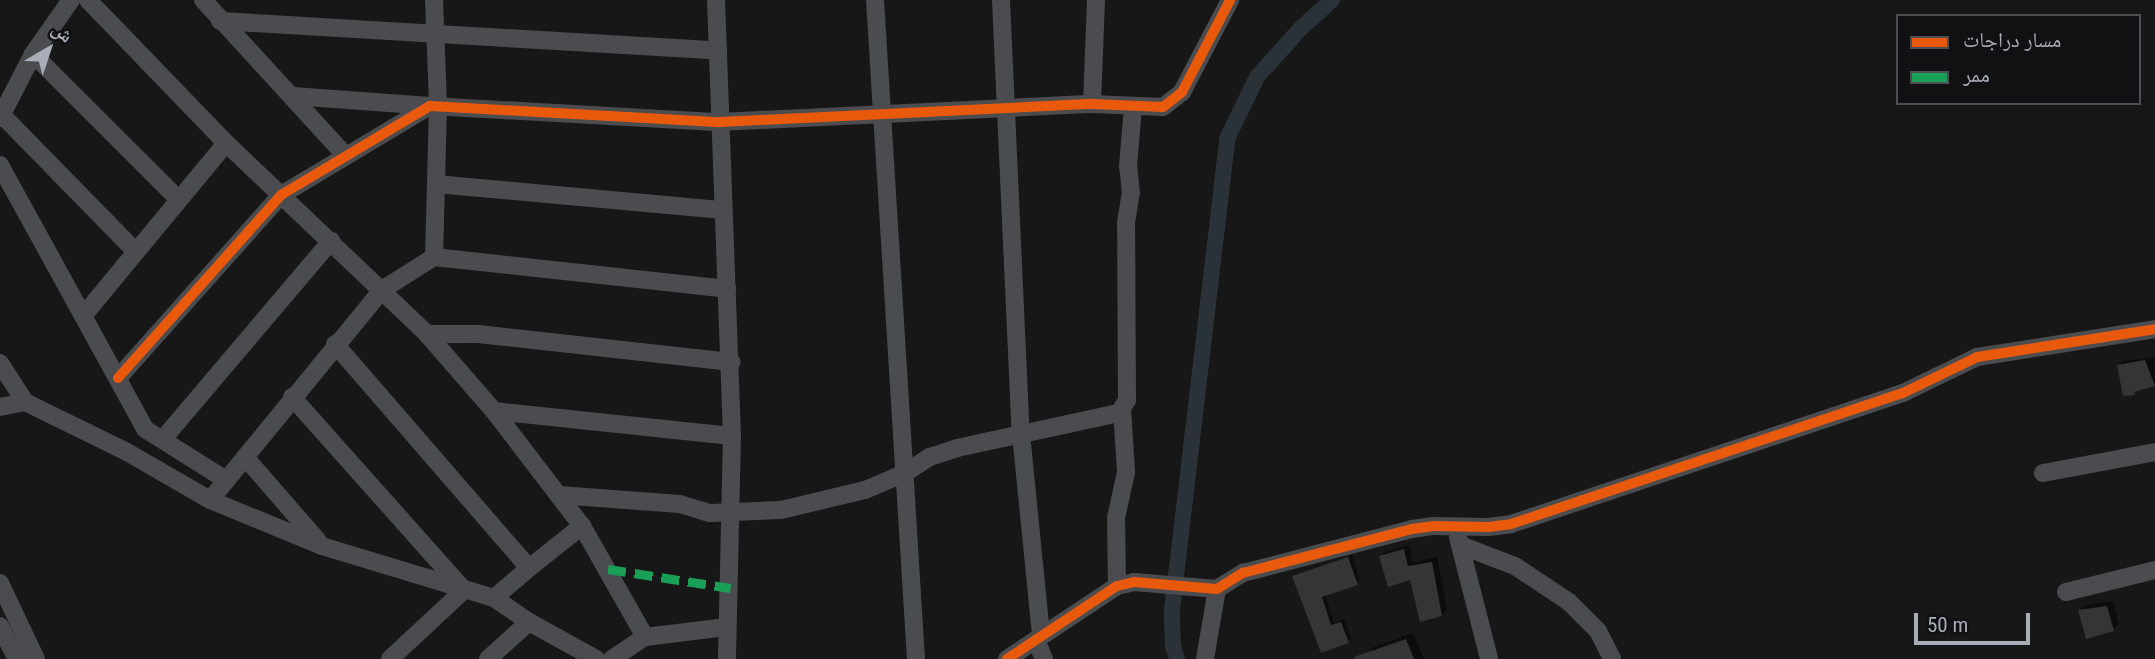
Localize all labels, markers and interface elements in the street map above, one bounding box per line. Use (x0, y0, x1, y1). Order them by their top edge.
north arrow (14, 14, 84, 84)
legend (1896, 14, 2141, 105)
text: ش (47, 17, 78, 48)
text: مسار دراجات (1963, 28, 2061, 52)
text: ممر (1963, 63, 1990, 87)
scale bar (1917, 600, 2032, 644)
text: 50 m (1927, 613, 1968, 637)

